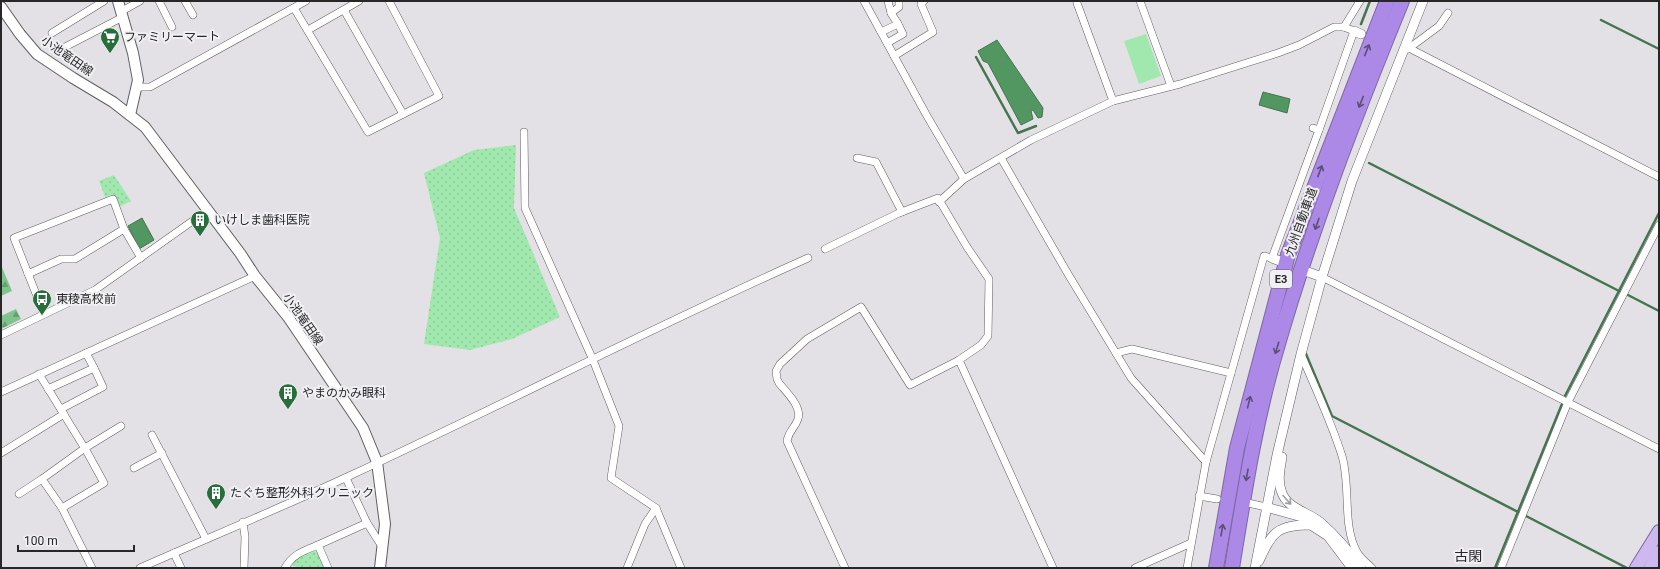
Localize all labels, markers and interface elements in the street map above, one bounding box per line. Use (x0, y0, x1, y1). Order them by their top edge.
supermarket icon: ファミリーマート (99, 26, 121, 54)
place label: ファミリーマート (124, 30, 220, 44)
street label: 小池竜田線 (38, 33, 96, 79)
one-way arrow (1364, 45, 1371, 57)
one-way arrow (1357, 96, 1365, 108)
one-way arrow (1316, 166, 1324, 178)
street label: 九州自動車道 (1282, 186, 1320, 258)
building icon: いけしま歯科医院 (189, 209, 211, 237)
place label: いけしま歯科医院 (214, 213, 310, 227)
one-way arrow (1312, 218, 1320, 230)
road number: E3 (1270, 270, 1292, 288)
bus stop icon: 東稜高校前 (31, 288, 53, 316)
street label: 小池竜田線 (280, 290, 326, 348)
place label: 東稜高校前 (56, 292, 116, 306)
one-way arrow (1273, 341, 1280, 354)
building icon: やまのかみ眼科 (277, 382, 299, 410)
place label: やまのかみ眼科 (302, 386, 386, 400)
one-way arrow (1245, 396, 1253, 409)
one-way arrow (1243, 468, 1251, 481)
building icon: たぐち整形外科クリニック (205, 482, 227, 510)
place label: たぐち整形外科クリニック (230, 486, 374, 500)
one-way arrow (1282, 495, 1291, 505)
one-way arrow (1219, 524, 1227, 537)
scale bar (18, 527, 134, 553)
text: 100 m (24, 534, 58, 548)
district label: 古閑 (1454, 548, 1482, 564)

